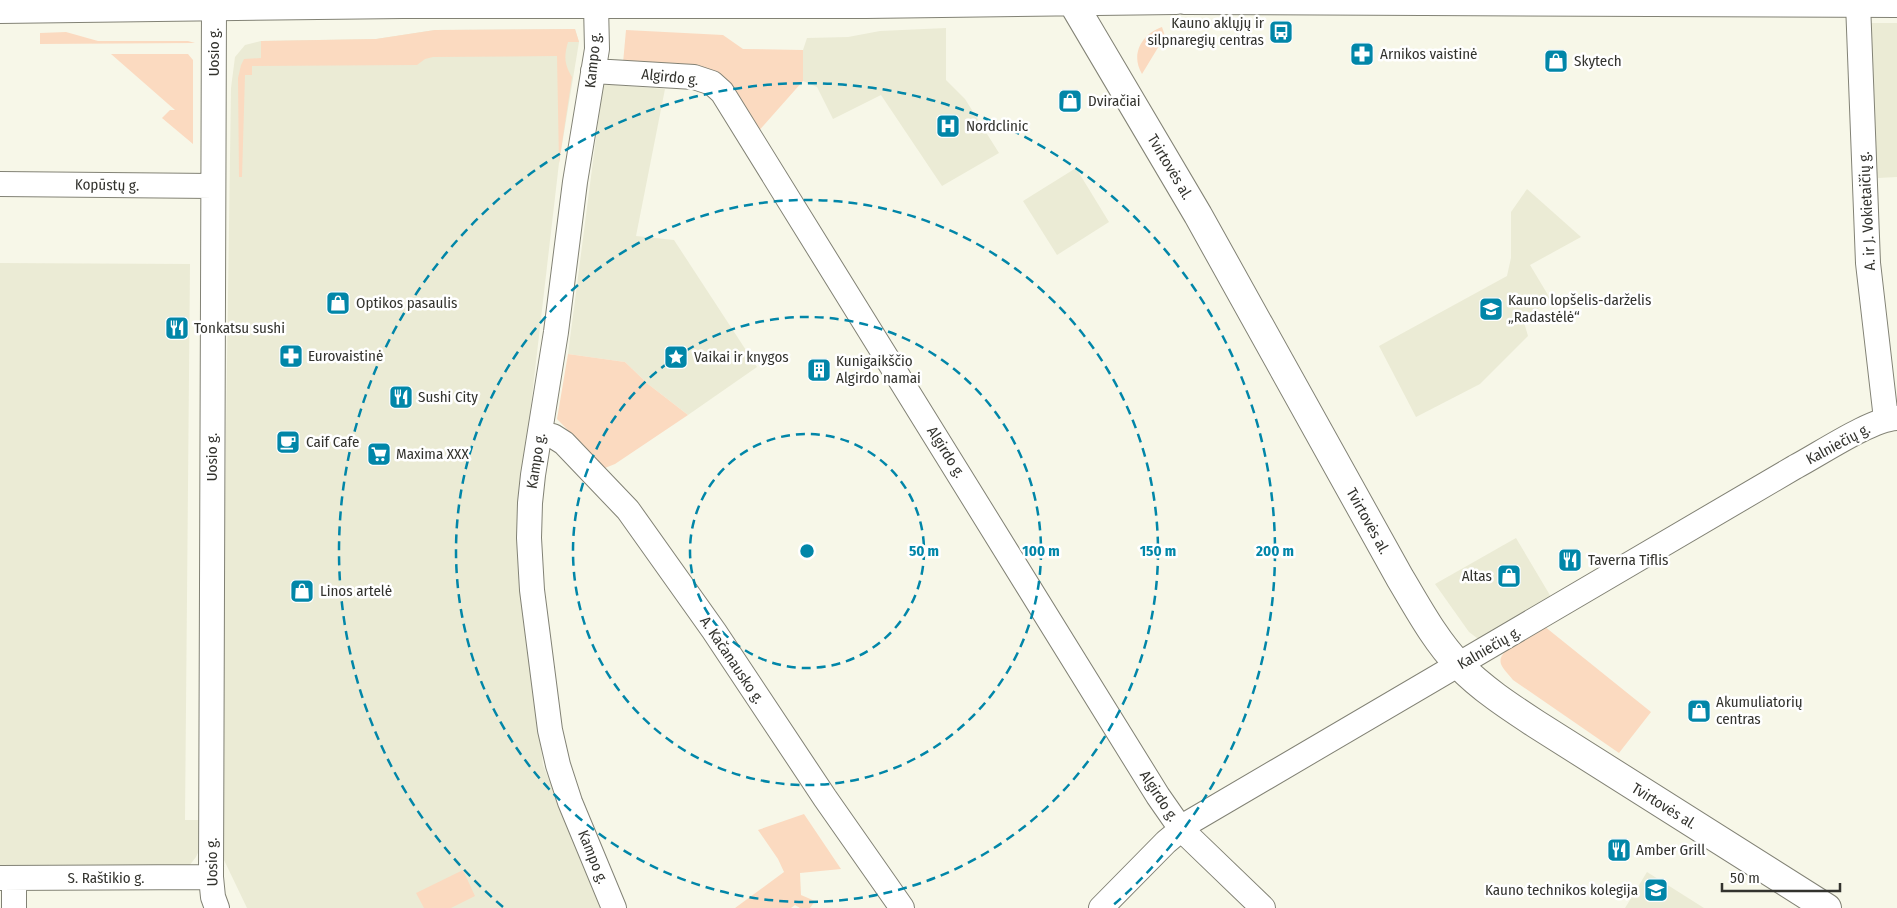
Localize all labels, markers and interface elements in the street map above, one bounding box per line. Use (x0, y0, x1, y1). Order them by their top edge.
place label: Kauno aklųjų ir silpnaregių centras (1147, 14, 1265, 49)
bus stop icon: Kauno aklųjų ir silpnaregių centras (1268, 19, 1294, 45)
street label: Uosio g. (205, 28, 223, 76)
street label: Kampo g. (581, 31, 605, 89)
pharmacy icon: Arnikos vaistinė (1349, 41, 1375, 67)
place label: Arnikos vaistinė (1380, 45, 1478, 63)
shop icon: Skytech (1543, 48, 1569, 74)
place label: Skytech (1574, 52, 1622, 70)
street label: Algirdo g. (641, 65, 699, 89)
shop icon: Dviračiai (1057, 88, 1083, 114)
place label: Dviračiai (1088, 92, 1141, 110)
hospital icon: Nordclinic (935, 113, 961, 139)
place label: Nordclinic (966, 117, 1029, 135)
street label: Tvirtovės al. (1144, 131, 1196, 203)
street label: A. ir J. Vokietaičių g. (1855, 151, 1879, 271)
street label: Kopūstų g. (75, 175, 139, 195)
shop icon: Optikos pasaulis (325, 290, 351, 316)
place label: Kauno lopšelis-darželis „Radastėlė“ (1508, 291, 1651, 326)
place label: Optikos pasaulis (356, 294, 458, 312)
school or university icon: Kauno lopšelis-darželis „Radastėlė“ (1478, 296, 1504, 322)
restaurant icon: Tonkatsu sushi (164, 315, 190, 341)
place label: Tonkatsu sushi (194, 319, 285, 337)
pharmacy icon: Eurovaistinė (278, 343, 304, 369)
place icon: Vaikai ir knygos (663, 344, 689, 370)
place label: Eurovaistinė (308, 347, 383, 365)
place label: Vaikai ir knygos (694, 348, 789, 366)
place label: Kunigaikščio Algirdo namai (836, 352, 921, 387)
building icon: Kunigaikščio Algirdo namai (806, 357, 832, 383)
restaurant icon: Sushi City (388, 384, 414, 410)
place label: Sushi City (418, 388, 478, 406)
street label: Kalniečių g. (1803, 420, 1873, 468)
street label: Algirdo g. (923, 423, 969, 481)
cafe icon: Caif Cafe (275, 429, 301, 455)
street label: Kampo g. (523, 432, 549, 490)
street label: Uosio g. (203, 433, 221, 481)
place label: Caif Cafe (306, 433, 359, 451)
supermarket icon: Maxima XXX (366, 441, 392, 467)
place label: Maxima XXX (396, 445, 469, 463)
street label: Tvirtovės al. (1342, 485, 1394, 557)
centre of rings (798, 542, 816, 560)
text: 50 m (909, 542, 939, 560)
text: 100 m (1022, 542, 1060, 560)
text: 150 m (1140, 542, 1176, 560)
text: 200 m (1255, 542, 1294, 560)
restaurant icon: Taverna Tiflis (1557, 547, 1583, 573)
place label: Taverna Tiflis (1588, 551, 1668, 569)
shop icon: Altas (1496, 563, 1522, 589)
place label: Altas (1462, 567, 1492, 585)
shop icon: Linos artelė (289, 578, 315, 604)
place label: Linos artelė (320, 582, 392, 600)
street label: A. Kačanausko g. (696, 613, 768, 707)
street label: Kalniečių g. (1454, 623, 1524, 673)
place label: Akumuliatorių centras (1716, 693, 1803, 728)
shop icon: Akumuliatorių centras (1686, 698, 1712, 724)
street label: Algirdo g. (1136, 767, 1182, 825)
street label: Tvirtovės al. (1628, 779, 1700, 833)
street label: Kampo g. (574, 828, 612, 886)
restaurant icon: Amber Grill (1606, 837, 1632, 863)
street label: Uosio g. (203, 838, 221, 886)
place label: Amber Grill (1636, 841, 1705, 859)
scale bar (1722, 860, 1840, 892)
street label: S. Raštikio g. (68, 869, 144, 887)
text: 50 m (1730, 869, 1760, 887)
school or university icon: Kauno technikos kolegija (1643, 877, 1669, 903)
place label: Kauno technikos kolegija (1485, 881, 1638, 899)

